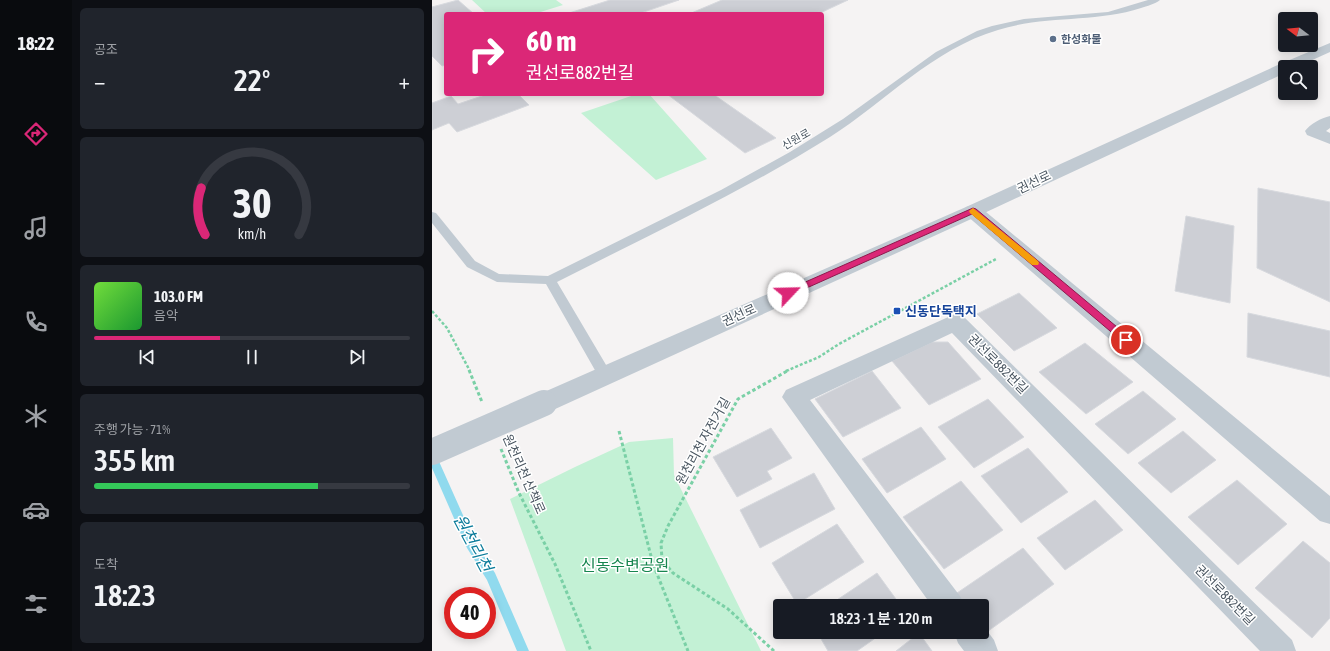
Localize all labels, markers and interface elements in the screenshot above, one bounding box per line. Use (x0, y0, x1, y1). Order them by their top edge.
north arrow (1278, 12, 1318, 52)
map controls (1278, 12, 1318, 100)
text: 60 m (526, 25, 576, 57)
icon: right (460, 28, 512, 80)
text: 18:22 (17, 33, 55, 54)
place label: 한성화물 (1061, 33, 1101, 45)
marker: 한성화물 (1048, 34, 1058, 44)
text: 공조 (94, 42, 118, 57)
button: search (1278, 60, 1318, 100)
text: 권선로882번길 (526, 62, 634, 83)
text: 22° (234, 63, 270, 97)
text: − (94, 68, 105, 94)
text: + (399, 68, 410, 94)
icon: directions (22, 120, 50, 148)
street label: 신원로 (780, 126, 812, 152)
street label: 권선로 (1015, 168, 1053, 196)
text: 30 (232, 179, 272, 227)
icon: music (22, 214, 50, 242)
text: km/h (238, 225, 266, 241)
position arrow (767, 272, 809, 314)
text: 103.0 FM (154, 288, 203, 305)
street label: 권선로 (720, 301, 758, 329)
place label: 신동단독택지 (905, 304, 977, 319)
marker: 신동단독택지 (892, 306, 902, 316)
icon: phone (22, 308, 50, 336)
text: 음악 (154, 308, 178, 323)
pin (1109, 323, 1143, 357)
icon: arrive (1115, 329, 1137, 351)
street label: 권선로882번길 (965, 331, 1031, 397)
icon: previous (136, 346, 158, 368)
icon: pause (241, 346, 263, 368)
icon: next (346, 346, 368, 368)
street label: 원천리천 자전거길 (673, 395, 733, 487)
icon: climate (22, 402, 50, 430)
text: 주행 가능 · 71% (94, 422, 170, 437)
street label: 원천리천 산책로 (500, 432, 548, 516)
text: 355 km (94, 443, 175, 477)
icon: car (22, 496, 50, 524)
water label: 원천리천 (449, 511, 498, 577)
park label: 신동수변공원 (581, 556, 669, 574)
text: 도착 (94, 557, 118, 572)
street label: 권선로882번길 (1192, 562, 1258, 628)
text: 18:23 (94, 578, 156, 612)
speed limit sign: 40 (444, 587, 496, 639)
icon: filters (22, 590, 50, 618)
text: 18:23 · 1 분 · 120 m (830, 610, 932, 627)

